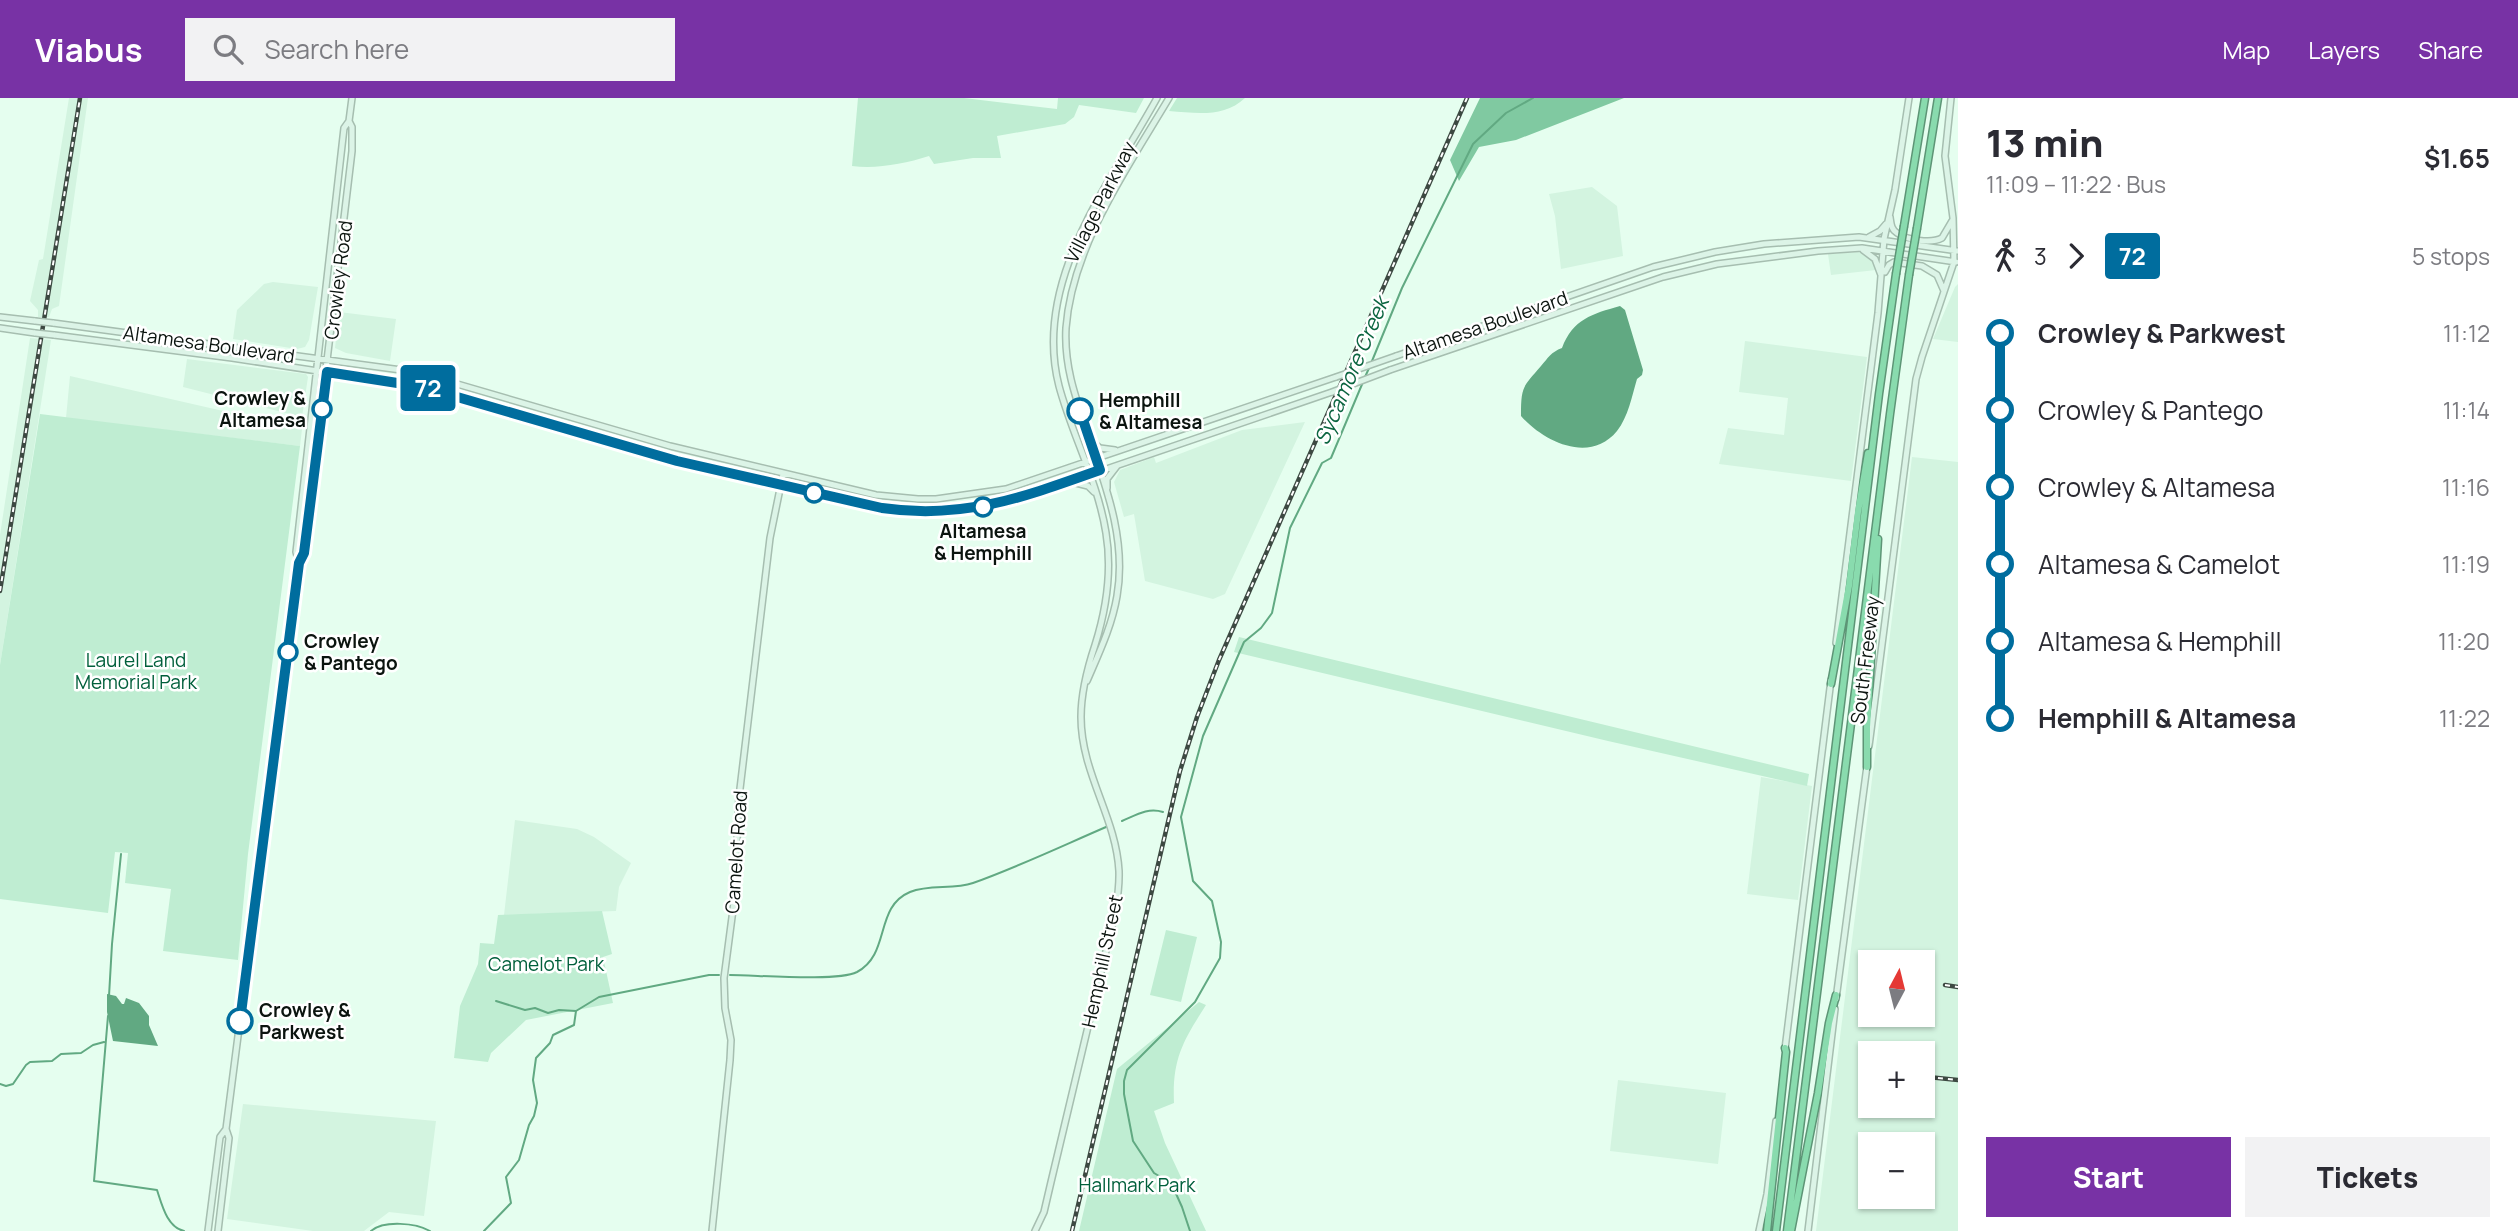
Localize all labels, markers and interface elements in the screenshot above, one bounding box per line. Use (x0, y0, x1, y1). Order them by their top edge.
search box (185, 18, 675, 81)
text: Viabus (35, 27, 143, 72)
icon: search (209, 30, 247, 68)
text: Search here (265, 31, 409, 67)
text: Map (2223, 33, 2270, 66)
text: Layers (2308, 33, 2380, 66)
text: Share (2418, 33, 2483, 66)
text: 13 min (1986, 116, 2104, 168)
street label: Village Parkway (1058, 137, 1142, 267)
text: $1.65 (2424, 140, 2490, 176)
text: 11:09 – 11:22 · Bus (1986, 168, 2166, 200)
street label: Crowley Road (318, 219, 358, 341)
icon: walk (1986, 237, 2024, 275)
icon: forward (2057, 237, 2095, 275)
text: 72 (2119, 239, 2146, 272)
text: 3 (2034, 240, 2047, 272)
text: 5 stops (2412, 240, 2490, 272)
street label: Altamesa Boulevard (1399, 285, 1571, 365)
water label: Sycamore Creek (1307, 290, 1396, 449)
text: Crowley & Parkwest (2038, 315, 2286, 351)
text: 11:12 (2443, 317, 2490, 349)
street label: Altamesa Boulevard (122, 319, 296, 369)
line badge: 72 (396, 365, 460, 411)
text: 72 (414, 371, 442, 404)
place label: Crowley & Altamesa (214, 385, 306, 433)
place label: Hemphill & Altamesa (1099, 387, 1202, 435)
text: Crowley & Pantego (2038, 392, 2263, 428)
text: 11:14 (2443, 394, 2490, 426)
marker: Hemphill & Altamesa (1067, 398, 1093, 424)
marker: Crowley & Altamesa (312, 399, 332, 419)
text: Crowley & Altamesa (2038, 469, 2275, 505)
text: 11:16 (2442, 471, 2490, 503)
unlabelled marker (804, 483, 824, 503)
marker: Altamesa & Hemphill (973, 497, 993, 517)
place label: Altamesa & Hemphill (934, 518, 1032, 566)
text: Altamesa & Camelot (2038, 546, 2280, 582)
text: 11:19 (2442, 548, 2490, 580)
street label: South Freeway (1844, 594, 1886, 726)
text: Altamesa & Hemphill (2038, 623, 2282, 659)
text: 11:20 (2438, 625, 2490, 657)
place label: Crowley & Pantego (304, 628, 398, 676)
marker: Crowley & Pantego (278, 642, 298, 662)
park label: Laurel Land Memorial Park (75, 647, 198, 695)
text: Hemphill & Altamesa (2038, 700, 2296, 736)
text: 11:22 (2439, 702, 2490, 734)
street label: Camelot Road (719, 790, 753, 914)
street label: Hemphill Street (1075, 892, 1129, 1030)
north arrow (1858, 950, 1936, 1027)
map controls (1858, 950, 1935, 1209)
park label: Camelot Park (488, 951, 605, 977)
place label: Crowley & Parkwest (259, 997, 351, 1045)
marker: Crowley & Parkwest (227, 1008, 253, 1034)
button: + (1858, 1041, 1935, 1118)
button: − (1858, 1132, 1935, 1209)
button: Start (1986, 1137, 2231, 1217)
button: Tickets (2245, 1137, 2490, 1217)
park label: Hallmark Park (1078, 1172, 1196, 1198)

